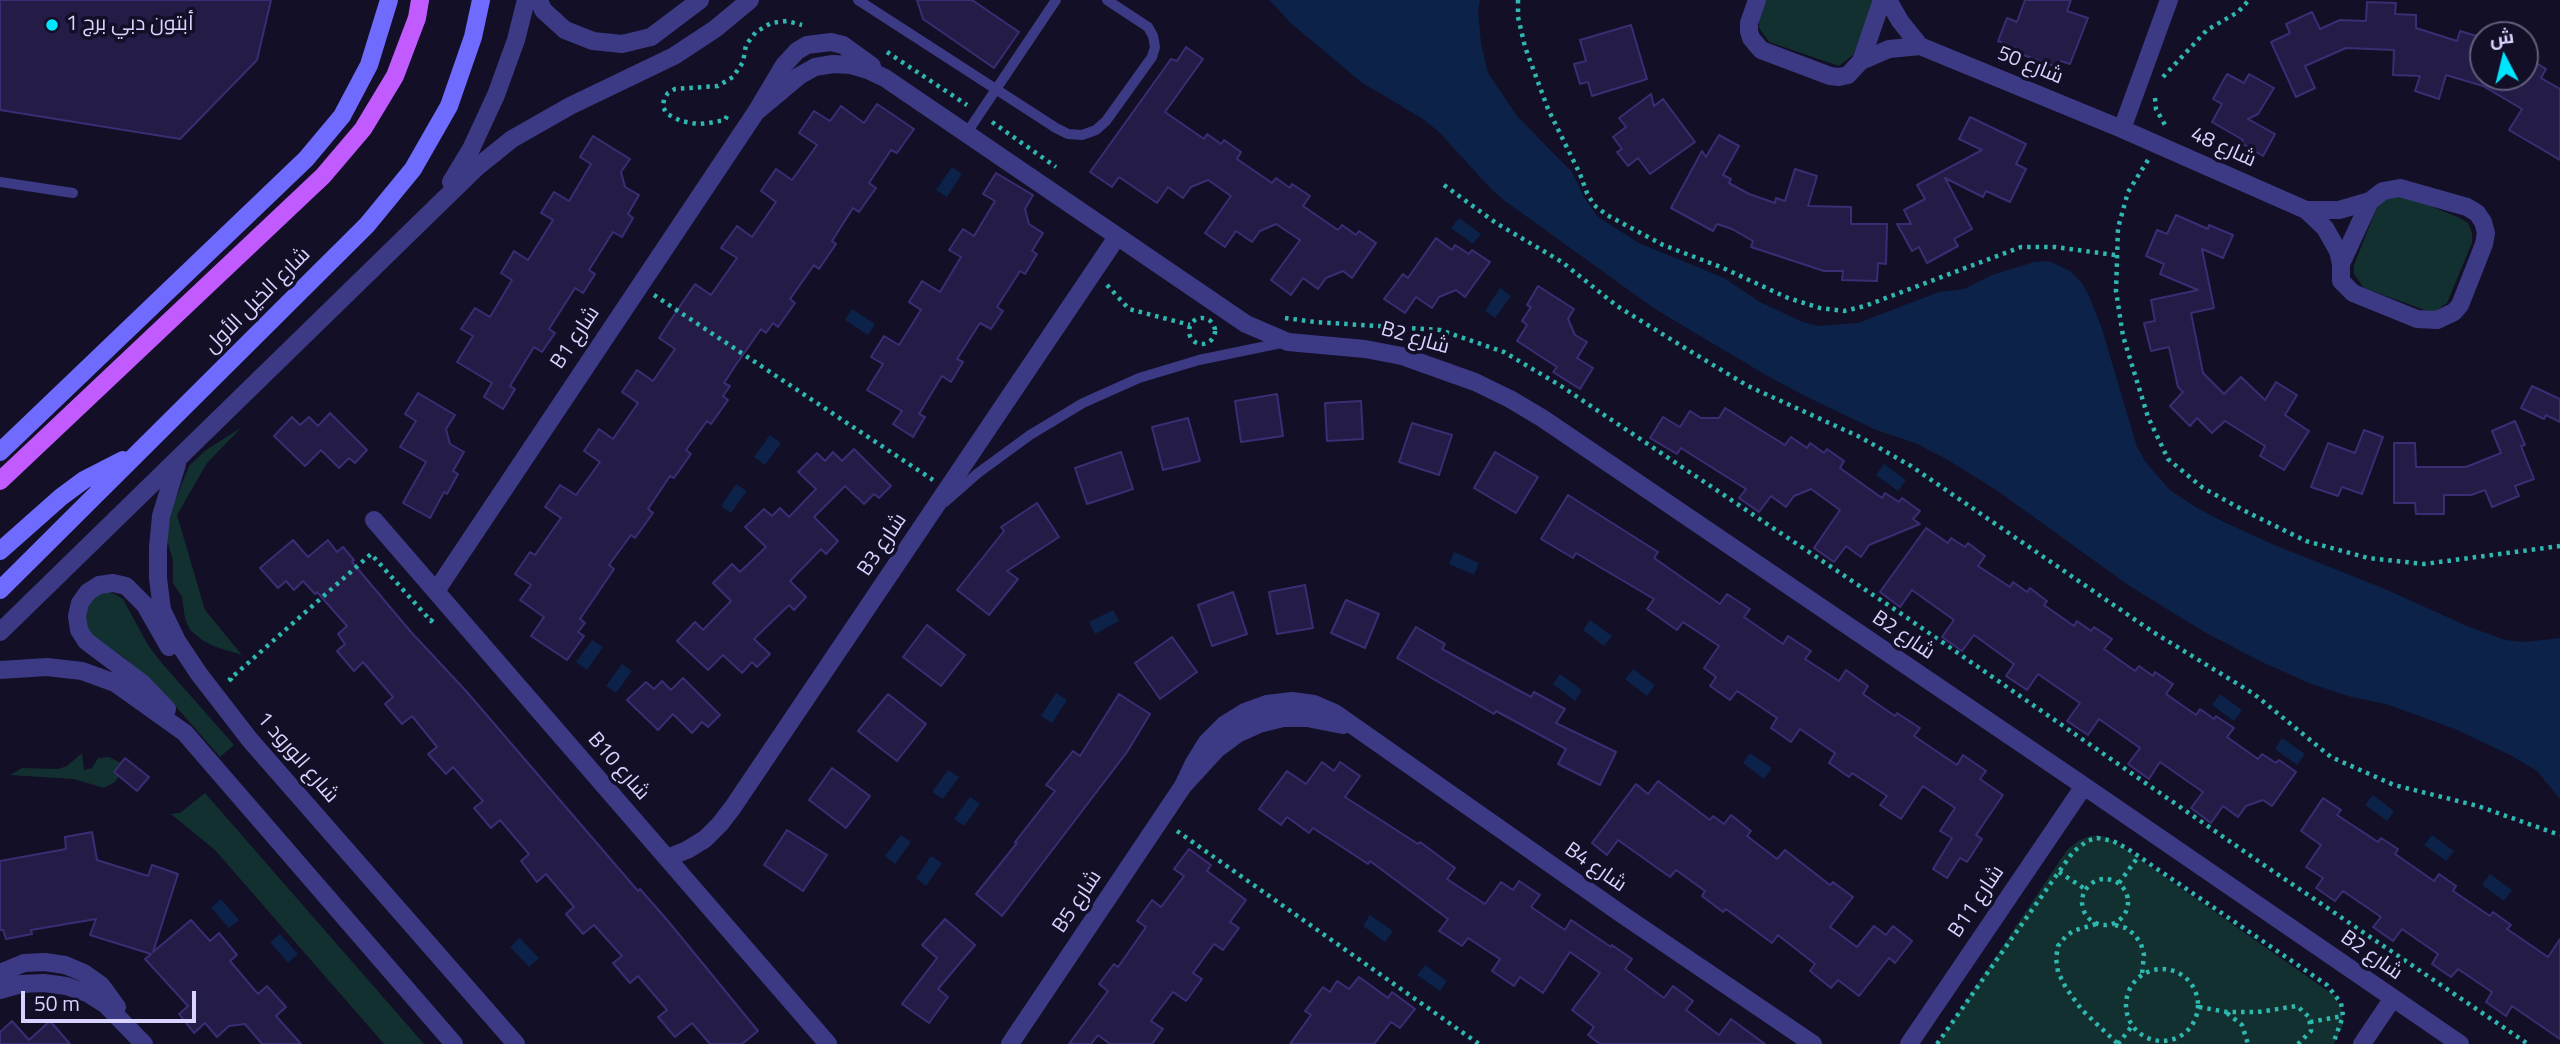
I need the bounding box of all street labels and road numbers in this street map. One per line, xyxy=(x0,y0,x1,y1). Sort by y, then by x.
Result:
street label: شارع 50 xyxy=(1993,41,2067,91)
street label: شارع 48 xyxy=(2186,122,2260,174)
street label: شارع الخيل الأول xyxy=(200,243,316,359)
street label: B1 شارع xyxy=(546,302,606,374)
street label: B2 شارع xyxy=(1378,317,1452,361)
street label: B3 شارع xyxy=(853,509,913,581)
street label: B2 شارع xyxy=(1867,606,1939,666)
street label: شارع الورود 1 xyxy=(251,707,343,809)
street label: B10 شارع xyxy=(582,728,654,806)
street label: B4 شارع xyxy=(1559,838,1631,898)
street label: B11 شارع xyxy=(1944,861,2010,943)
street label: B5 شارع xyxy=(1048,866,1108,938)
street label: B2 شارع xyxy=(2335,926,2407,986)

